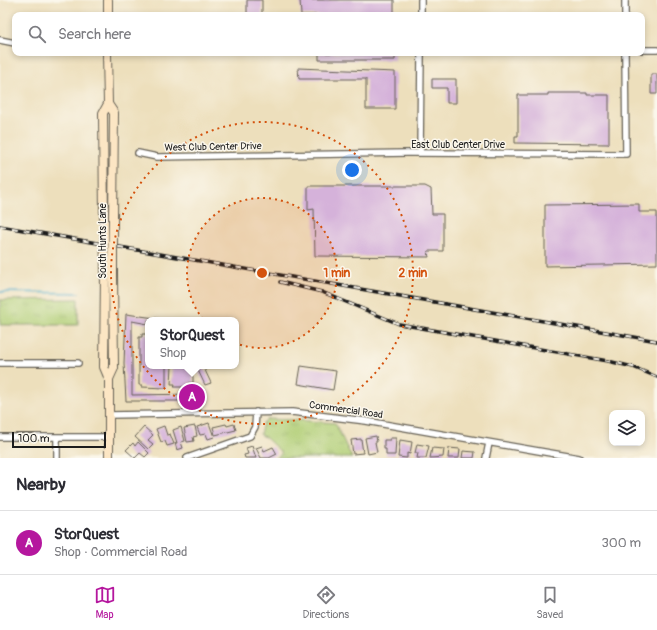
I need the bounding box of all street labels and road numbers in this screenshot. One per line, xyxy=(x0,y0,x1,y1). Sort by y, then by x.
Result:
street label: East Club Center Drive xyxy=(411,139,505,151)
street label: West Club Center Drive xyxy=(164,140,262,154)
street label: South Hunts Lane xyxy=(97,203,109,279)
street label: Commercial Road xyxy=(308,399,384,421)

